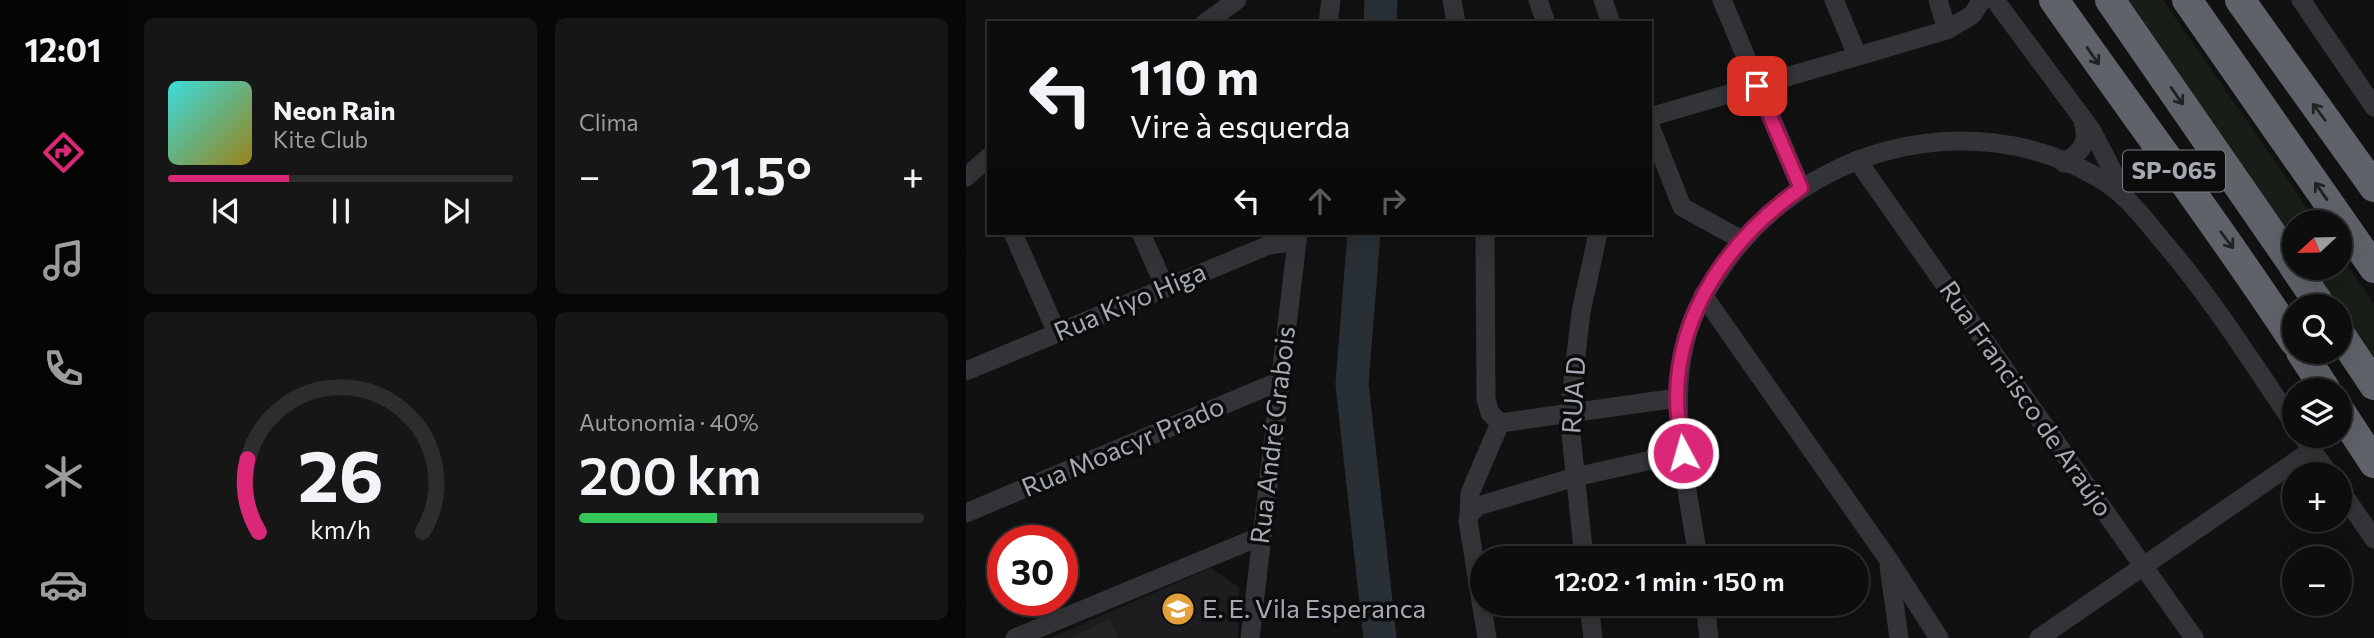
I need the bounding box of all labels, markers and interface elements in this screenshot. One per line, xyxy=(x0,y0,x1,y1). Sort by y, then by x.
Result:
text: 12:01 xyxy=(25,29,101,69)
text: 110 m xyxy=(1130,45,1259,105)
one-way arrow xyxy=(2086,46,2100,65)
icon: left xyxy=(1015,49,1106,140)
pin xyxy=(1727,56,1787,116)
icon: arrive xyxy=(1738,67,1776,105)
one-way arrow xyxy=(2170,86,2184,105)
text: Neon Rain xyxy=(273,94,396,125)
one-way arrow xyxy=(2312,103,2327,122)
text: Vire à esquerda xyxy=(1130,105,1351,145)
text: Clima xyxy=(579,108,639,136)
text: Kite Club xyxy=(273,125,368,153)
icon: directions xyxy=(39,128,88,177)
text: 21.5° xyxy=(690,142,812,206)
road number: SP-065 xyxy=(2123,150,2225,191)
text: − xyxy=(579,151,601,198)
text: + xyxy=(902,151,924,198)
icon: left xyxy=(1228,182,1266,220)
icon: ahead xyxy=(1301,182,1339,220)
icon: right xyxy=(1374,182,1412,220)
one-way arrow xyxy=(2314,182,2328,201)
icon: previous xyxy=(207,192,245,230)
icon: pause xyxy=(322,192,360,230)
icon: next xyxy=(437,192,475,230)
north arrow xyxy=(2282,210,2352,280)
map controls xyxy=(2282,210,2352,616)
one-way arrow xyxy=(2219,230,2234,249)
icon: music xyxy=(39,236,88,285)
street label: Rua Kiyo Higa xyxy=(1049,255,1210,346)
street label: Rua Francisco de Araújo xyxy=(1934,274,2120,522)
button: search xyxy=(2282,294,2352,364)
street label: Rua André Grabois xyxy=(1243,324,1300,545)
icon: phone xyxy=(39,344,88,393)
street label: RUA D xyxy=(1554,355,1591,434)
button: layers xyxy=(2282,378,2352,448)
street label: Rua Moacyr Prado xyxy=(1017,389,1228,502)
text: Autonomia · 40% xyxy=(579,408,759,436)
position arrow xyxy=(1646,416,1720,490)
text: 26 xyxy=(298,428,383,517)
text: 200 km xyxy=(579,442,761,506)
icon: climate xyxy=(39,452,88,501)
button: + xyxy=(2282,462,2352,532)
text: km/h xyxy=(310,514,371,544)
speed limit sign: 30 xyxy=(987,525,1078,616)
button: − xyxy=(2282,546,2352,616)
icon: car xyxy=(39,560,88,609)
text: 12:02 · 1 min · 150 m xyxy=(1554,565,1785,596)
school or university icon: E. E. Vila Esperanca xyxy=(1159,590,1197,628)
place label: E. E. Vila Esperanca xyxy=(1202,592,1426,623)

